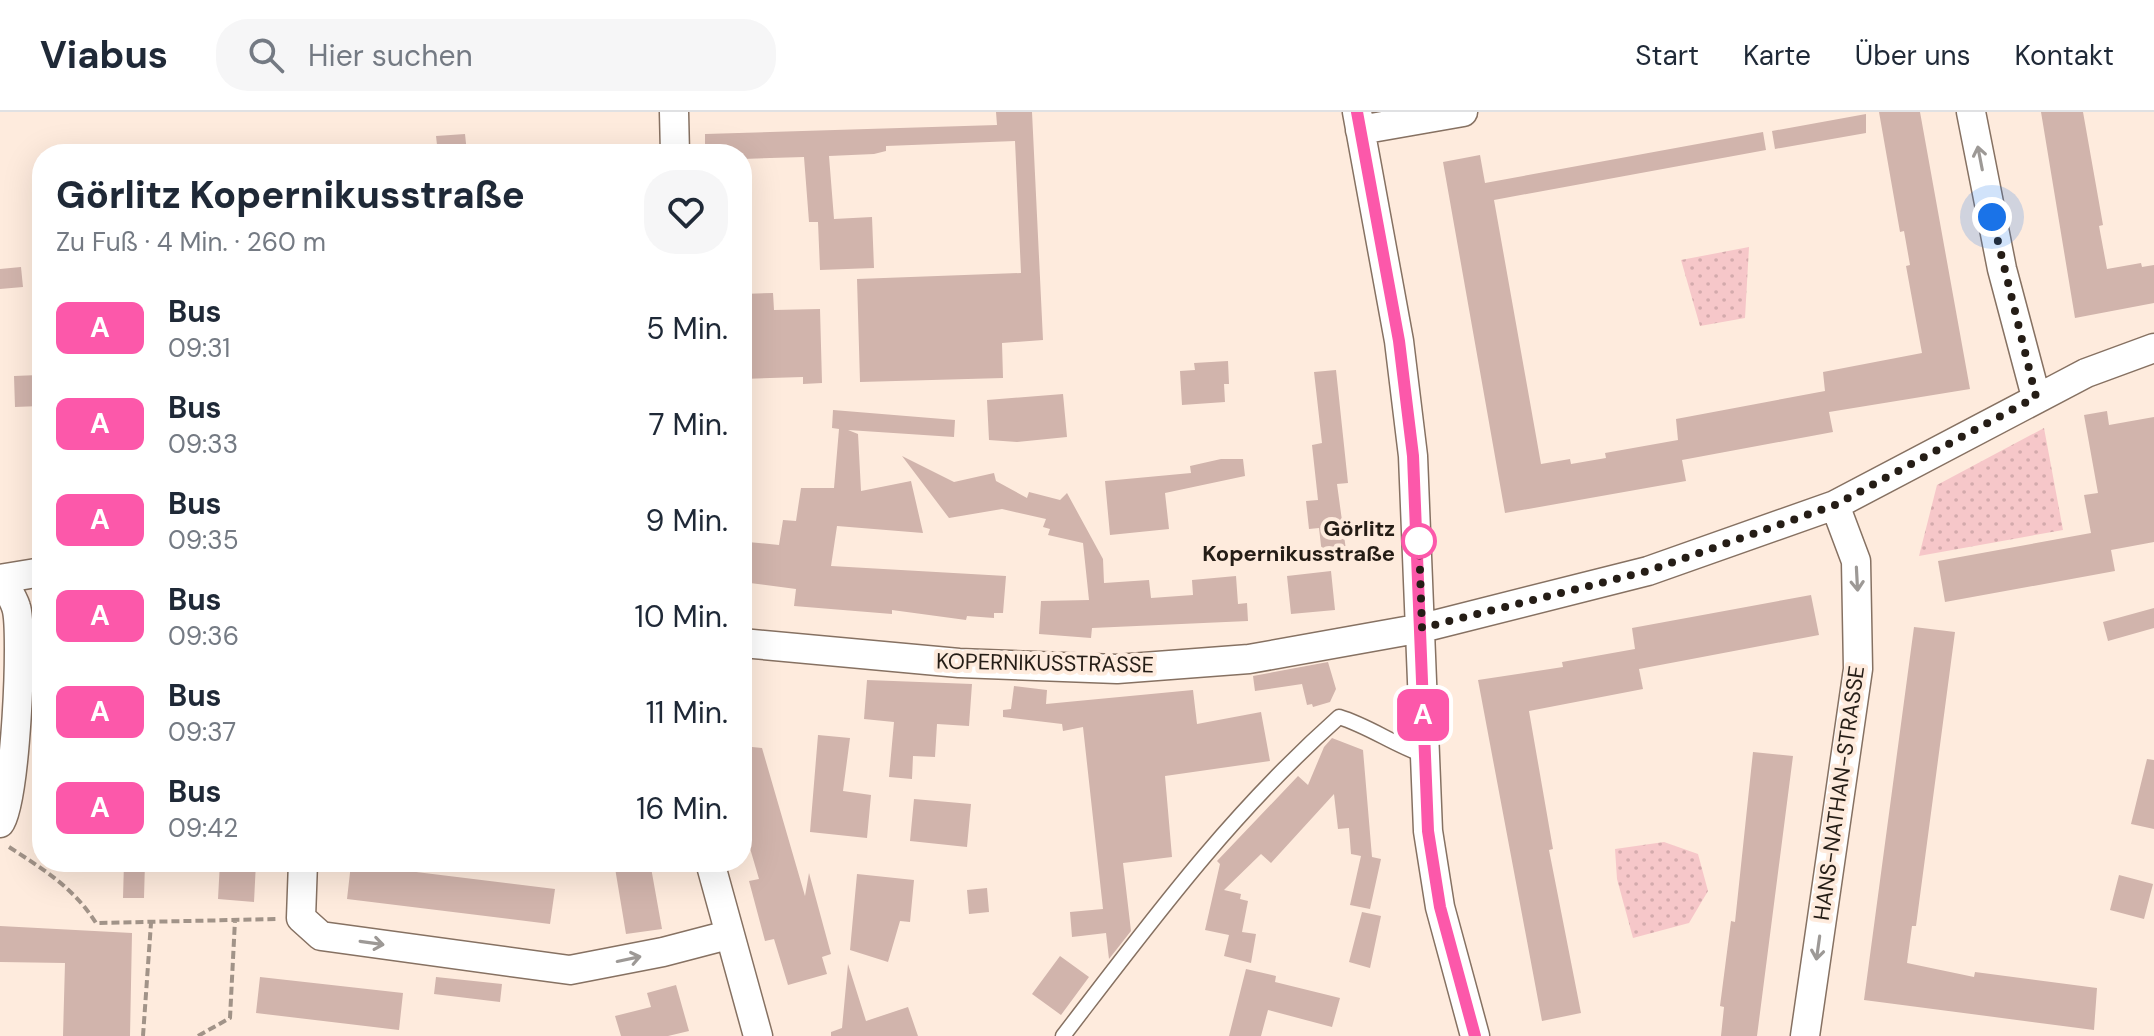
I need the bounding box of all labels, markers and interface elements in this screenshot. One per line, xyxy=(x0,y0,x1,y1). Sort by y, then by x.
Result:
search box xyxy=(216,19,776,91)
text: Viabus xyxy=(40,30,168,80)
icon: search xyxy=(244,33,288,77)
text: Hier suchen xyxy=(308,36,473,75)
text: Start xyxy=(1635,37,1699,74)
text: Karte xyxy=(1743,37,1811,74)
text: Über uns xyxy=(1855,37,1971,74)
text: Kontakt xyxy=(2015,37,2114,74)
one-way arrow xyxy=(1972,145,1987,171)
text: Görlitz Kopernikusstraße xyxy=(56,170,525,220)
button: heart xyxy=(644,170,728,254)
your location xyxy=(1972,197,2012,237)
text: Zu Fuß · 4 Min. · 260 m xyxy=(56,225,326,259)
text: Bus xyxy=(168,292,222,331)
text: A xyxy=(90,309,110,346)
text: 5 Min. xyxy=(646,309,728,348)
text: 09:31 xyxy=(168,331,230,365)
text: Bus xyxy=(168,388,222,427)
text: A xyxy=(90,405,110,442)
text: 7 Min. xyxy=(648,405,728,444)
text: 09:33 xyxy=(168,427,238,461)
text: Bus xyxy=(168,484,222,523)
text: A xyxy=(90,501,110,538)
text: 9 Min. xyxy=(646,501,728,540)
place label: Görlitz Kopernikusstraße xyxy=(1202,514,1395,568)
text: 09:35 xyxy=(168,523,239,557)
marker: Görlitz Kopernikusstraße xyxy=(1402,524,1436,558)
one-way arrow xyxy=(1849,565,1864,592)
text: Bus xyxy=(168,580,222,619)
text: A xyxy=(90,597,110,634)
text: 10 Min. xyxy=(635,597,728,636)
text: 09:36 xyxy=(168,619,239,653)
street label: KOPERNIKUSSTRASSE xyxy=(936,647,1154,679)
street label: HANS-NATHAN-STRASSE xyxy=(1807,664,1871,922)
text: Bus xyxy=(168,676,222,715)
line badge: A xyxy=(1397,689,1449,741)
text: A xyxy=(90,693,110,730)
text: 11 Min. xyxy=(646,693,728,732)
text: A xyxy=(1413,696,1433,733)
text: 09:37 xyxy=(168,715,236,749)
text: Bus xyxy=(168,772,222,811)
text: A xyxy=(90,789,110,826)
text: 16 Min. xyxy=(636,789,728,828)
text: 09:42 xyxy=(168,811,238,845)
one-way arrow xyxy=(1810,935,1825,960)
one-way arrow xyxy=(359,936,384,951)
one-way arrow xyxy=(616,951,641,966)

